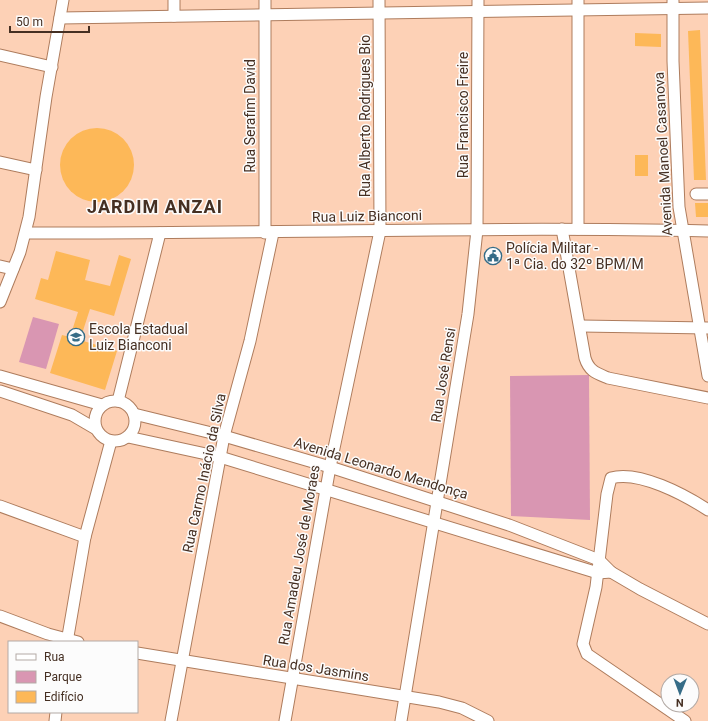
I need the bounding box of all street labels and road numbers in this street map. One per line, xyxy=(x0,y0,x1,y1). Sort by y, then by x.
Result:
street label: Rua Alberto Rodrigues Bio xyxy=(357,35,373,197)
street label: Rua Francisco Freire xyxy=(455,52,471,178)
street label: Rua Serafim David xyxy=(242,59,258,173)
street label: Avenida Manoel Casanova xyxy=(651,72,675,236)
street label: Rua Luiz Bianconi xyxy=(312,207,422,225)
street label: Rua José Rensi xyxy=(428,326,458,424)
street label: Rua Carmo Inácio da Silva xyxy=(179,392,229,554)
street label: Avenida Leonardo Mendonça xyxy=(292,434,470,502)
street label: Rua Amadeu José de Moraes xyxy=(275,464,323,646)
street label: Rua dos Jasmins xyxy=(262,652,370,684)

